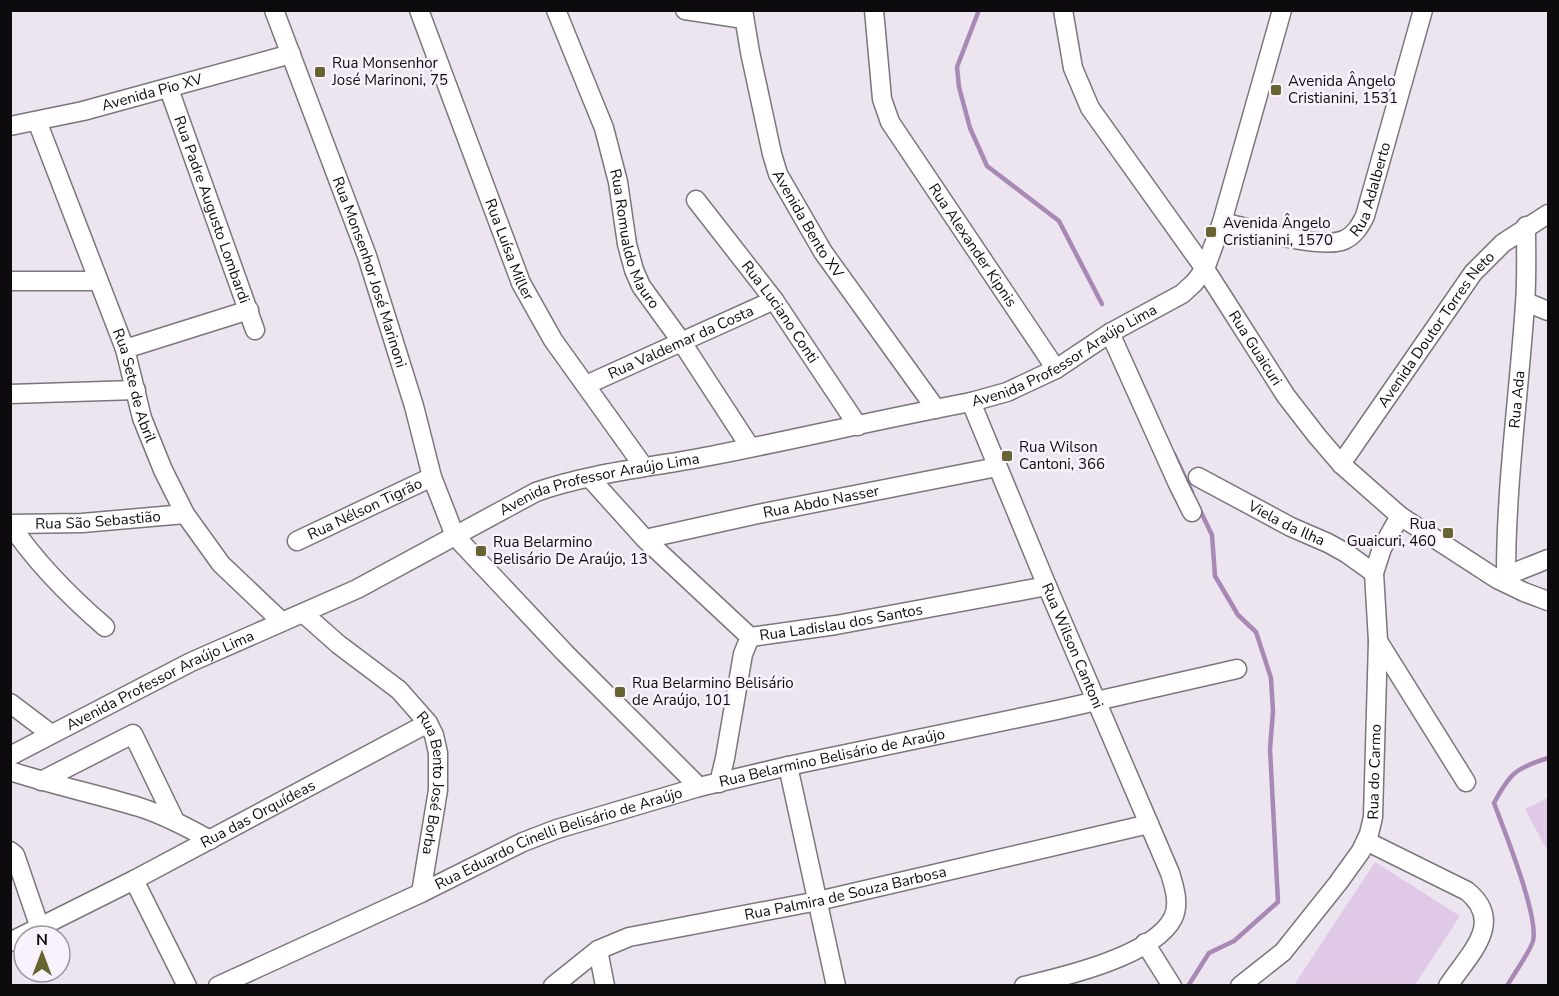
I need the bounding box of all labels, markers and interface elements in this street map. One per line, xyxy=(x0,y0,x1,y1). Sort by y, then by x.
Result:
place label: Rua Monsenhor José Marinoni, 75 xyxy=(331,53,448,90)
marker: Rua Monsenhor José Marinoni, 75 xyxy=(313,65,327,79)
street label: Avenida Pio XV xyxy=(99,69,205,115)
place label: Avenida Ângelo Cristianini, 1531 xyxy=(1288,71,1398,108)
marker: Avenida Ângelo Cristianini, 1531 xyxy=(1269,83,1283,97)
street label: Rua Padre Augusto Lombardi xyxy=(169,113,255,306)
street label: Rua Adalberto xyxy=(1345,140,1395,241)
street label: Avenida Bento XV xyxy=(768,166,849,282)
street label: Rua Romualdo Mauro xyxy=(605,167,664,313)
street label: Rua Monsenhor José Marinoni xyxy=(328,174,411,370)
street label: Rua Alexander Kipnis xyxy=(924,179,1021,311)
street label: Rua Luísa Miller xyxy=(480,196,539,305)
place label: Avenida Ângelo Cristianini, 1570 xyxy=(1223,213,1333,250)
marker: Avenida Ângelo Cristianini, 1570 xyxy=(1204,225,1218,239)
street label: Avenida Doutor Torres Neto xyxy=(1373,247,1499,411)
street label: Rua Luciano Conti xyxy=(737,257,823,367)
street label: Avenida Professor Araújo Lima xyxy=(969,299,1160,411)
street label: Rua Valdemar da Costa xyxy=(605,301,757,384)
street label: Rua Guaicuri xyxy=(1224,307,1287,389)
street label: Rua Sete de Abril xyxy=(108,325,161,446)
street label: Rua Ada xyxy=(1504,370,1530,429)
place label: Rua Wilson Cantoni, 366 xyxy=(1019,437,1105,474)
street label: Avenida Professor Araújo Lima xyxy=(496,448,701,520)
marker: Rua Wilson Cantoni, 366 xyxy=(1000,449,1014,463)
street label: Rua Nélson Tigrão xyxy=(304,473,425,545)
street label: Rua Abdo Nasser xyxy=(761,480,881,523)
street label: Viela da Ilha xyxy=(1244,495,1328,551)
street label: Rua São Sebastião xyxy=(35,506,161,534)
place label: Rua Guaicuri, 460 xyxy=(1347,514,1436,551)
marker: Rua Guaicuri, 460 xyxy=(1441,526,1455,540)
place label: Rua Belarmino Belisário De Araújo, 13 xyxy=(493,532,648,569)
marker: Rua Belarmino Belisário De Araújo, 13 xyxy=(474,544,488,558)
street label: Rua Wilson Cantoni xyxy=(1037,580,1108,711)
street label: Rua Ladislau dos Santos xyxy=(758,599,924,646)
street label: Avenida Professor Araújo Lima xyxy=(63,626,257,735)
place label: Rua Belarmino Belisário de Araújo, 101 xyxy=(632,673,794,710)
marker: Rua Belarmino Belisário de Araújo, 101 xyxy=(613,685,627,699)
street label: Rua Bento José Borba xyxy=(412,707,449,856)
street label: Rua Belarmino Belisário de Araújo xyxy=(717,724,947,792)
street label: Rua do Carmo xyxy=(1363,724,1386,820)
street label: Rua das Orquídeas xyxy=(197,775,319,853)
street label: Rua Eduardo Cinelli Belisário de Araújo xyxy=(431,782,685,894)
street label: Rua Palmira de Souza Barbosa xyxy=(743,861,948,925)
north arrow xyxy=(12,924,72,984)
text: N xyxy=(36,929,48,951)

